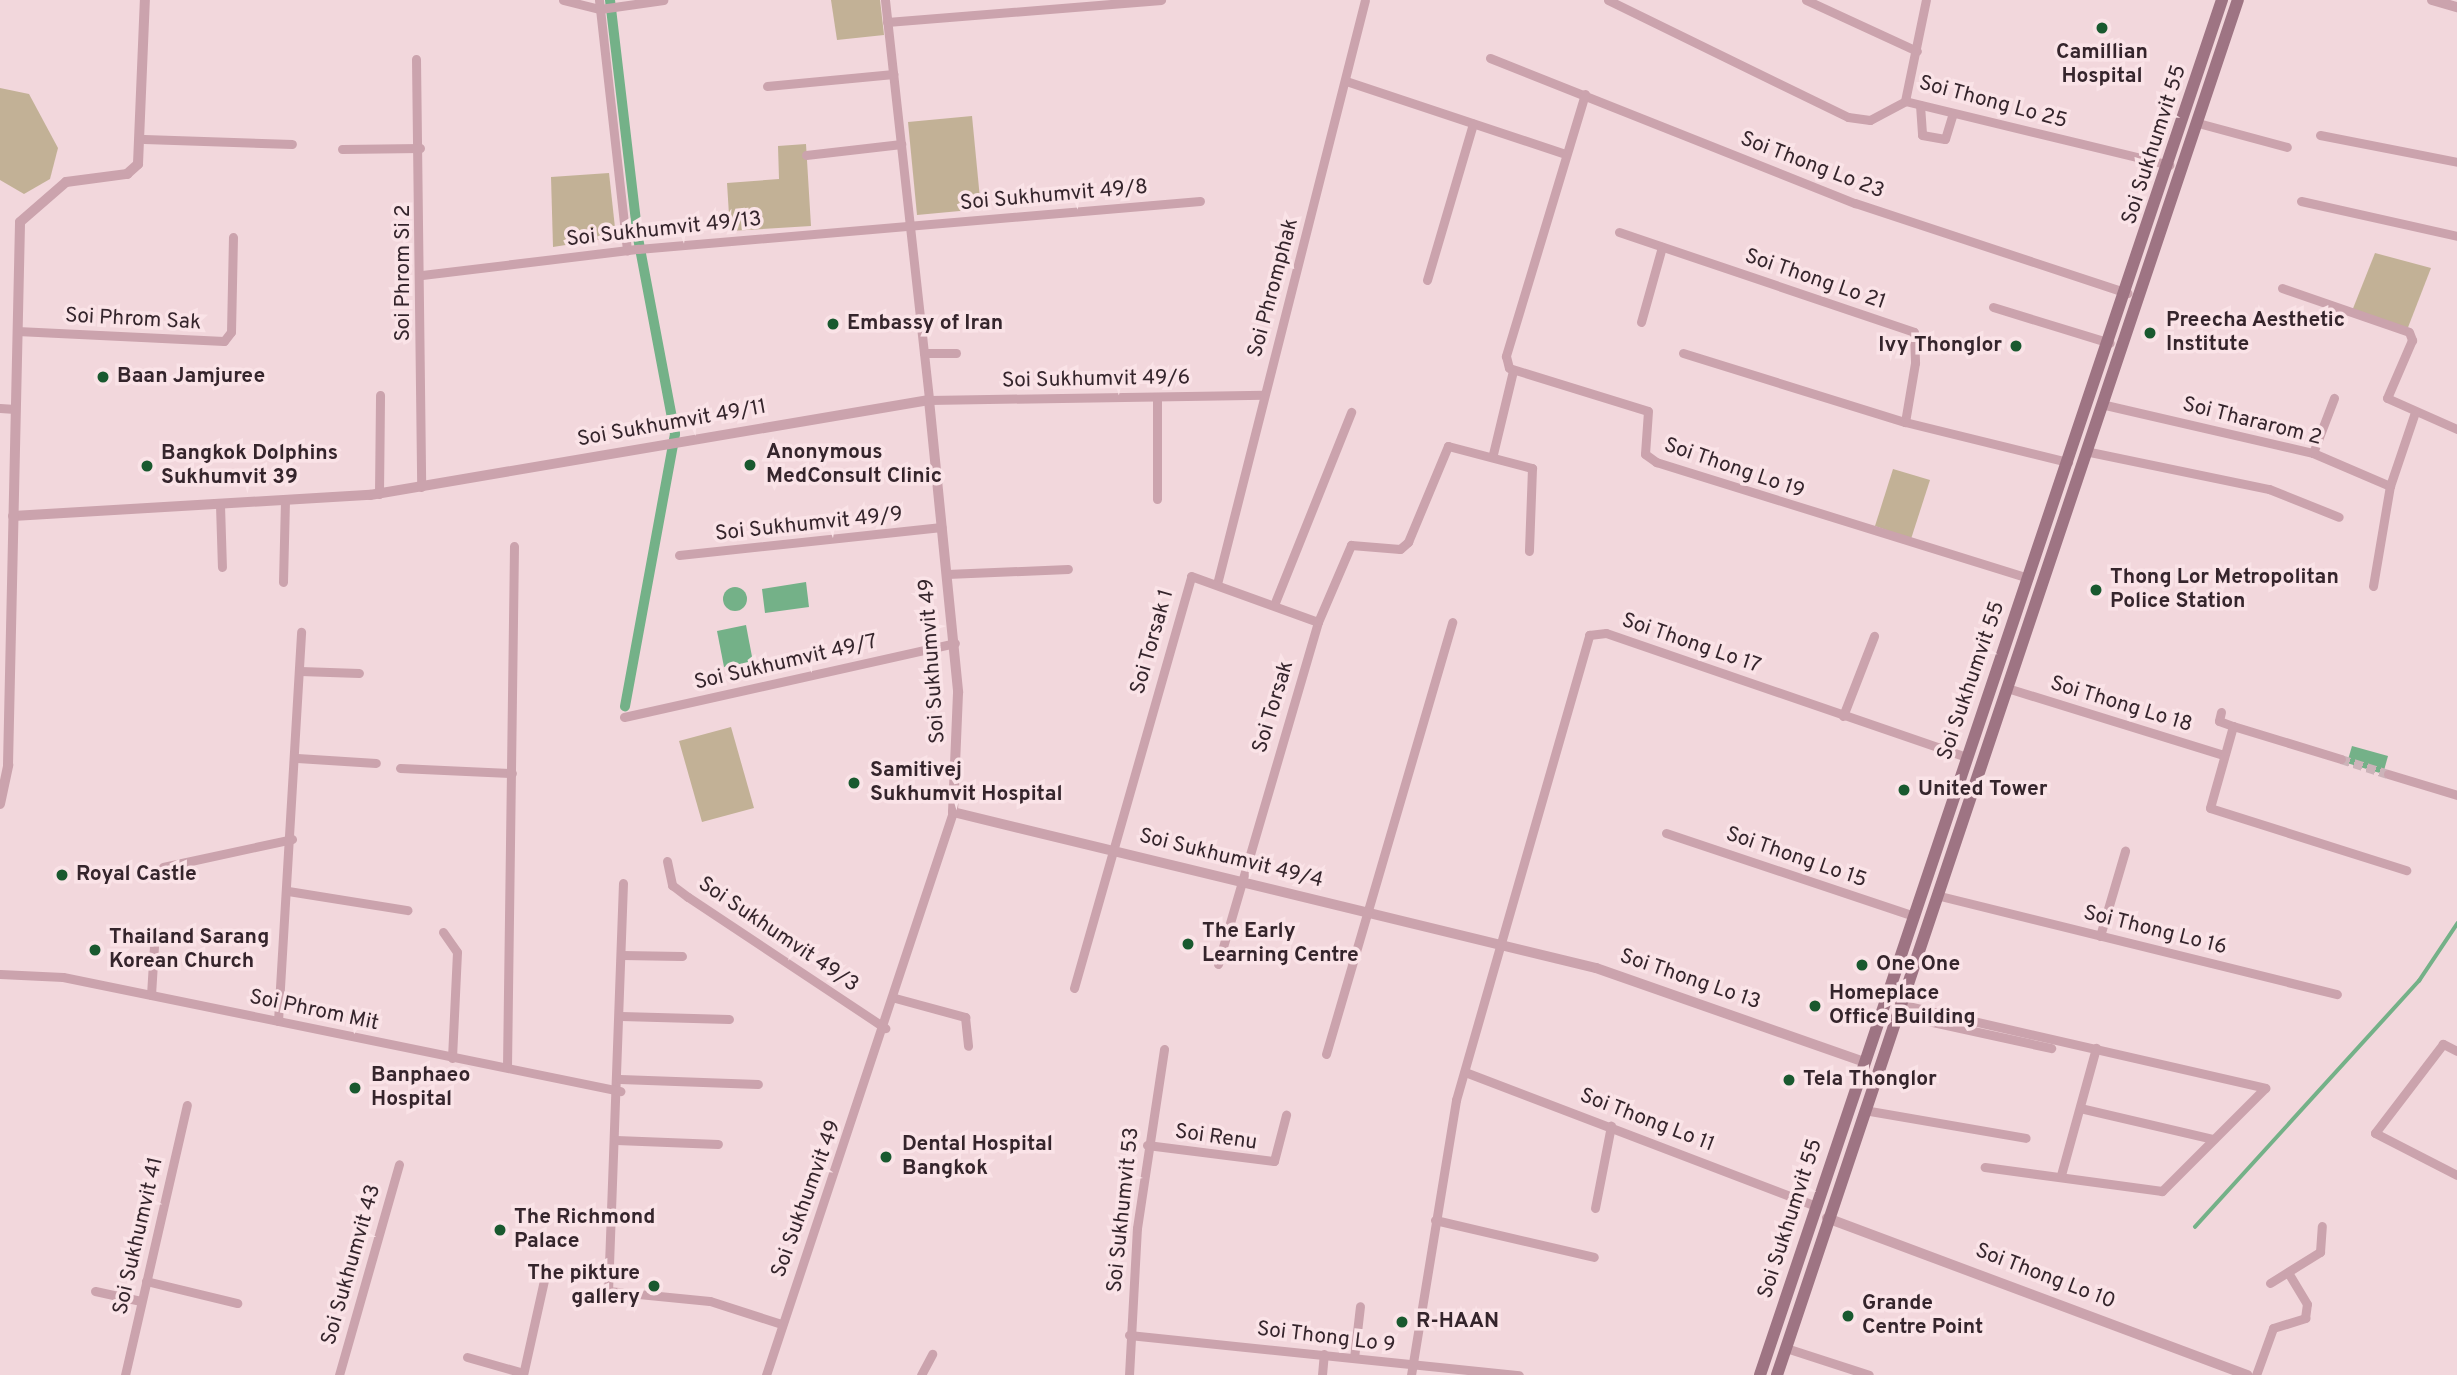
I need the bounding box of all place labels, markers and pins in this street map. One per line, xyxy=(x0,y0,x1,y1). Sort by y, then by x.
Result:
marker: Camillian Hospital xyxy=(2092,18,2112,38)
place label: Camillian Hospital xyxy=(2056,40,2148,90)
place label: Preecha Aesthetic Institute xyxy=(2166,308,2346,358)
place label: Embassy of Iran xyxy=(847,311,1003,337)
marker: Embassy of Iran xyxy=(825,316,841,332)
marker: Preecha Aesthetic Institute xyxy=(2140,323,2160,343)
place label: Ivy Thonglor xyxy=(1878,333,2002,359)
marker: Ivy Thonglor xyxy=(2008,338,2024,354)
place label: Baan Jamjuree xyxy=(117,364,265,390)
marker: Baan Jamjuree xyxy=(95,369,111,385)
place label: Anonymous MedConsult Clinic xyxy=(766,440,942,490)
place label: Bangkok Dolphins Sukhumvit 39 xyxy=(161,441,338,491)
marker: Anonymous MedConsult Clinic xyxy=(740,455,760,475)
marker: Bangkok Dolphins Sukhumvit 39 xyxy=(139,458,155,474)
place label: Thong Lor Metropolitan Police Station xyxy=(2110,565,2339,615)
marker: Thong Lor Metropolitan Police Station xyxy=(2088,582,2104,598)
place label: Samitivej Sukhumvit Hospital xyxy=(870,758,1063,808)
marker: Samitivej Sukhumvit Hospital xyxy=(844,773,864,793)
place label: United Tower xyxy=(1918,777,2048,803)
marker: United Tower xyxy=(1896,782,1912,798)
place label: Royal Castle xyxy=(76,862,197,888)
marker: Royal Castle xyxy=(54,867,70,883)
place label: The Early Learning Centre xyxy=(1202,919,1359,969)
place label: Thailand Sarang Korean Church xyxy=(109,925,269,975)
marker: The Early Learning Centre xyxy=(1180,936,1196,952)
marker: Thailand Sarang Korean Church xyxy=(87,942,103,958)
place label: One One xyxy=(1876,952,1960,978)
marker: One One xyxy=(1854,957,1870,973)
place label: Homeplace Office Building xyxy=(1829,981,1976,1031)
marker: Homeplace Office Building xyxy=(1807,998,1823,1014)
place label: Banphaeo Hospital xyxy=(371,1063,470,1113)
place label: Tela Thonglor xyxy=(1803,1067,1937,1093)
marker: Tela Thonglor xyxy=(1781,1072,1797,1088)
marker: Banphaeo Hospital xyxy=(345,1078,365,1098)
place label: Dental Hospital Bangkok xyxy=(902,1132,1053,1182)
marker: Dental Hospital Bangkok xyxy=(876,1147,896,1167)
place label: The Richmond Palace xyxy=(514,1205,655,1255)
marker: The Richmond Palace xyxy=(492,1222,508,1238)
place label: The pikture gallery xyxy=(527,1261,640,1311)
marker: The pikture gallery xyxy=(646,1278,662,1294)
place label: Grande Centre Point xyxy=(1862,1291,1983,1341)
marker: Grande Centre Point xyxy=(1840,1308,1856,1324)
place label: R-HAAN xyxy=(1416,1309,1499,1335)
marker: R-HAAN xyxy=(1394,1314,1410,1330)

